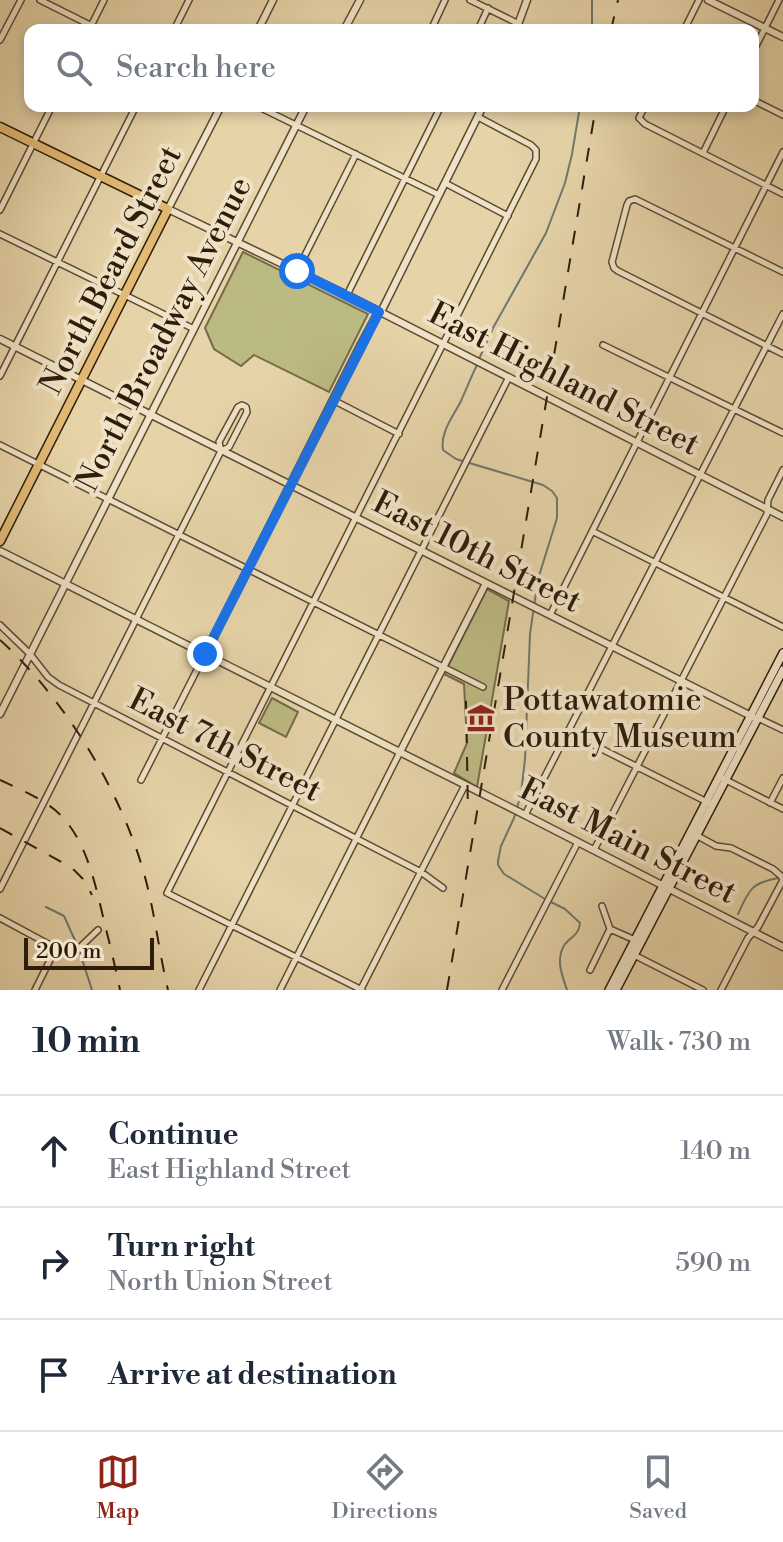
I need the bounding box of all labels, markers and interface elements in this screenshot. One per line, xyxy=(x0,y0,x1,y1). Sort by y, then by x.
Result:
search box xyxy=(24,24,759,112)
icon: search xyxy=(52,46,96,90)
text: Search here xyxy=(116,49,276,87)
street label: North Beard Street xyxy=(31,139,191,401)
street label: North Broadway Avenue xyxy=(67,170,261,498)
route start xyxy=(279,253,315,289)
street label: East Highland Street xyxy=(422,293,706,465)
street label: East 10th Street xyxy=(366,482,588,622)
route end xyxy=(187,636,223,672)
street label: East 7th Street xyxy=(122,679,328,811)
place label: Pottawatomie County Museum xyxy=(503,680,737,757)
museum icon: Pottawatomie County Museum xyxy=(466,703,496,733)
street label: East Main Street xyxy=(513,769,743,913)
scale bar xyxy=(24,934,154,970)
text: 200 m xyxy=(36,938,102,965)
text: 10 min xyxy=(32,1021,140,1063)
text: Walk · 730 m xyxy=(607,1026,751,1058)
text: Continue xyxy=(108,1116,239,1154)
icon: ahead xyxy=(32,1129,76,1173)
text: 140 m xyxy=(680,1135,751,1167)
text: East Highland Street xyxy=(108,1154,351,1186)
text: Turn right xyxy=(108,1228,255,1266)
icon: right xyxy=(32,1241,76,1285)
text: 590 m xyxy=(676,1247,751,1279)
text: North Union Street xyxy=(108,1266,333,1298)
icon: arrive xyxy=(32,1353,76,1397)
text: Arrive at destination xyxy=(108,1356,397,1394)
tab: Map xyxy=(96,1450,140,1525)
tab: Directions xyxy=(332,1450,438,1525)
tab: Saved xyxy=(629,1450,687,1525)

